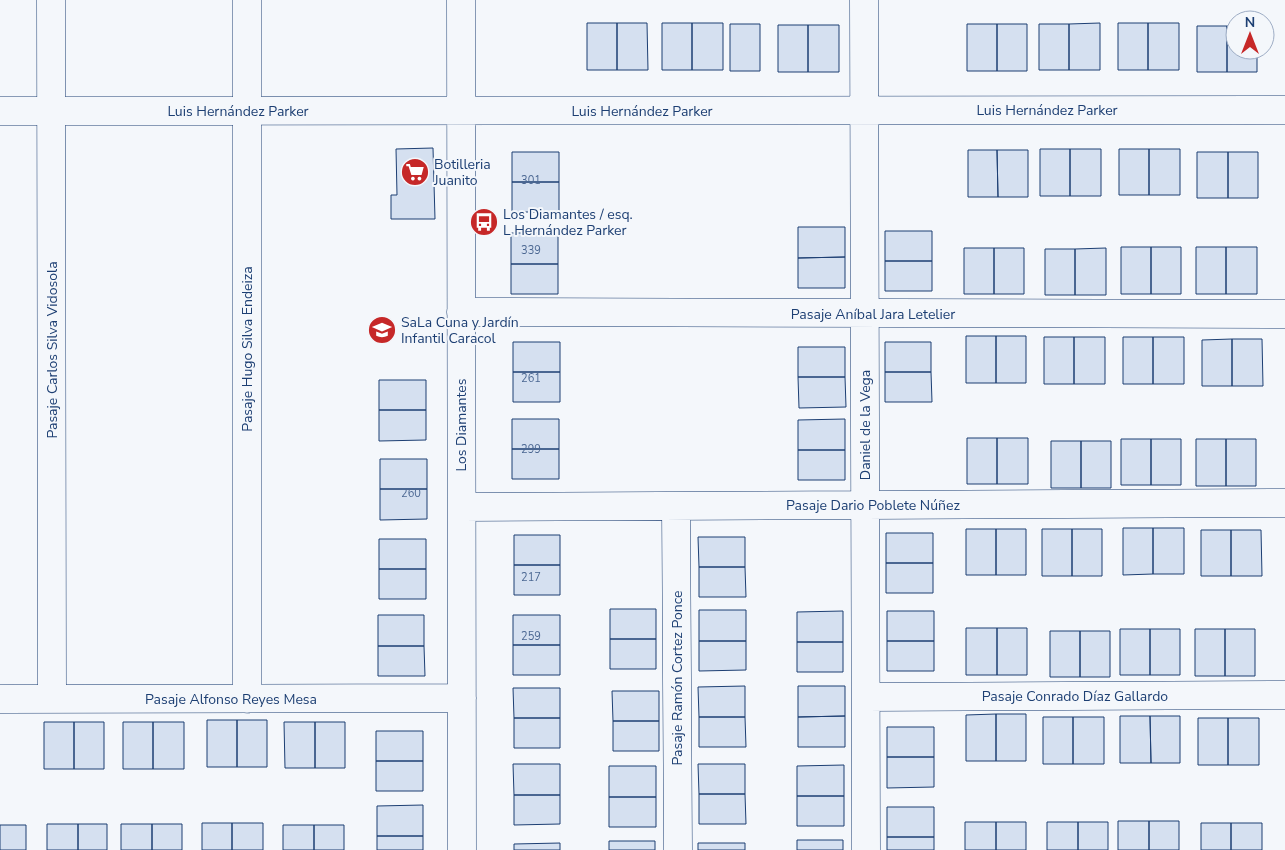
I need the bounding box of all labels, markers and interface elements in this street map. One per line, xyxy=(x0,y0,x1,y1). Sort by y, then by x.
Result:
north arrow xyxy=(1225,10,1275,60)
text: N xyxy=(1245,13,1255,32)
street label: Luis Hernández Parker xyxy=(976,101,1118,120)
street label: Luis Hernández Parker xyxy=(167,102,309,121)
street label: Luis Hernández Parker xyxy=(571,102,713,121)
place label: Botilleria Juanito xyxy=(433,155,491,190)
supermarket icon: Botilleria Juanito xyxy=(400,157,430,187)
house number: 301 xyxy=(521,173,541,188)
place label: Los Diamantes / esq. L Hernández Parker xyxy=(503,205,633,240)
bus stop icon: Los Diamantes / esq. L Hernández Parker xyxy=(469,207,499,237)
house number: 339 xyxy=(521,243,541,258)
street label: Pasaje Carlos Silva Vidosola xyxy=(43,261,62,439)
street label: Pasaje Hugo Silva Endeiza xyxy=(238,266,257,432)
street label: Pasaje Aníbal Jara Letelier xyxy=(791,305,955,324)
place label: SaLa Cuna y Jardín Infantil Caracol xyxy=(401,313,519,348)
school or university icon: SaLa Cuna y Jardín Infantil Caracol xyxy=(367,315,397,345)
street label: Daniel de la Vega xyxy=(856,370,875,480)
house number: 261 xyxy=(521,371,541,386)
street label: Los Diamantes xyxy=(452,378,471,472)
house number: 299 xyxy=(521,442,541,457)
house number: 260 xyxy=(401,486,421,501)
street label: Pasaje Dario Poblete Núñez xyxy=(786,496,960,515)
house number: 217 xyxy=(521,570,541,585)
street label: Pasaje Ramón Cortez Ponce xyxy=(668,590,687,766)
house number: 259 xyxy=(521,629,541,644)
street label: Pasaje Conrado Díaz Gallardo xyxy=(982,687,1168,706)
street label: Pasaje Alfonso Reyes Mesa xyxy=(145,690,317,709)

